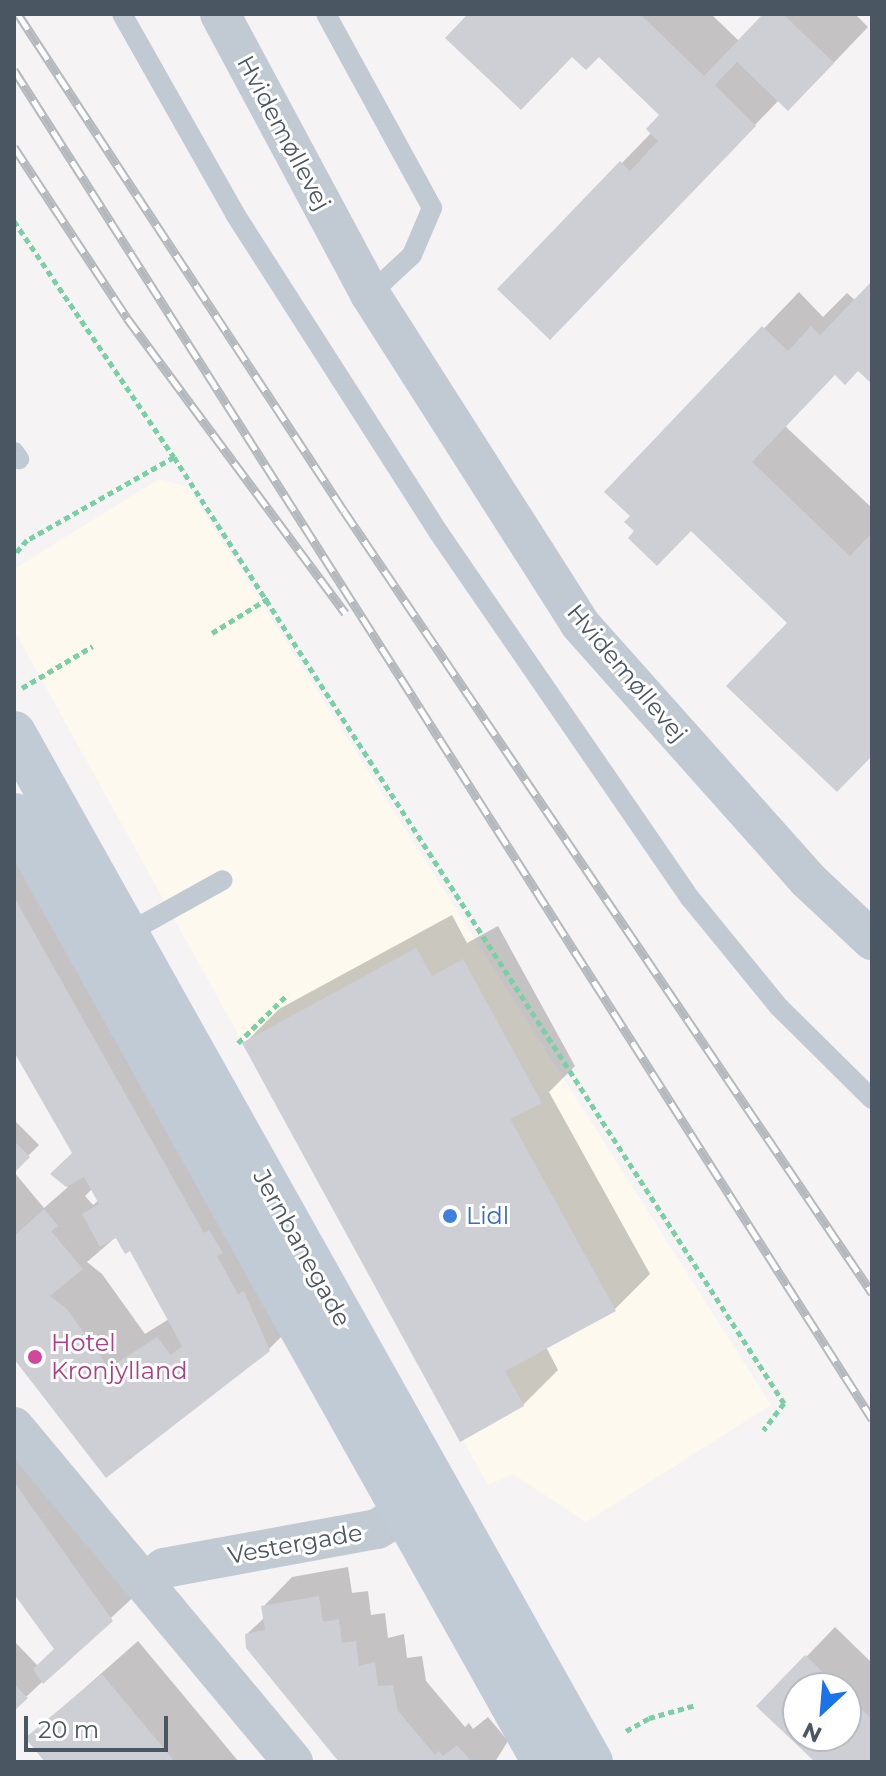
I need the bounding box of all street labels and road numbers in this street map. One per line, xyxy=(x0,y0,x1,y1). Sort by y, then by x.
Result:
street label: Hvidemøllevej xyxy=(231,51,337,215)
street label: Hvidemøllevej xyxy=(561,598,693,748)
street label: Jernbanegade xyxy=(247,1165,357,1331)
street label: Vestergade xyxy=(225,1518,365,1570)

